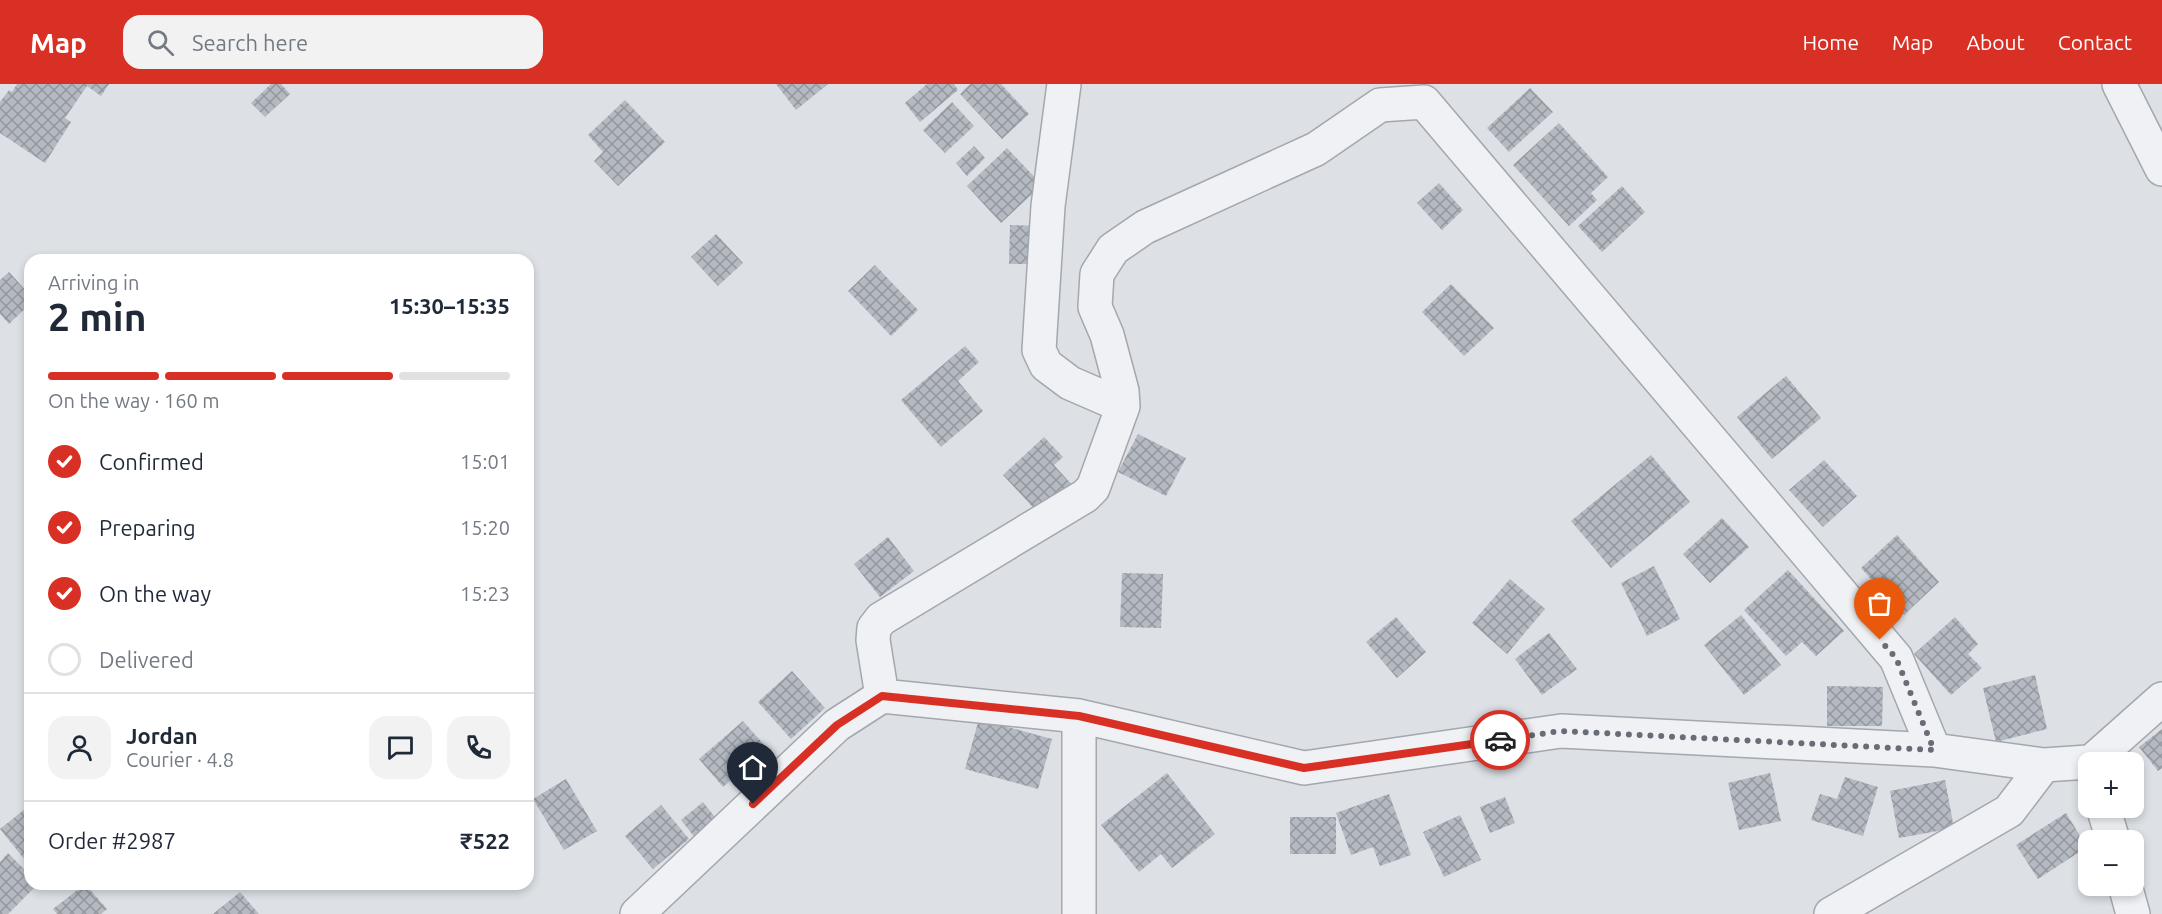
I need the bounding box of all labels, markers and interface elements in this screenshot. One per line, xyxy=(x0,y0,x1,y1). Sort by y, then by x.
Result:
search box xyxy=(123,15,543,69)
icon: search xyxy=(144,26,177,59)
text: Map xyxy=(30,27,87,58)
text: Search here xyxy=(192,30,308,55)
text: Home xyxy=(1802,30,1859,54)
text: Map xyxy=(1892,30,1933,54)
text: About xyxy=(1966,30,2025,54)
text: Contact xyxy=(2058,30,2132,54)
text: Arriving in xyxy=(48,271,139,294)
text: 15:30–15:35 xyxy=(389,293,510,318)
text: 2 min xyxy=(48,295,147,338)
text: On the way · 160 m xyxy=(48,389,220,412)
icon: check xyxy=(48,445,81,478)
text: Confirmed xyxy=(99,449,204,474)
text: 15:01 xyxy=(460,450,510,473)
icon: check xyxy=(48,511,81,544)
text: Preparing xyxy=(99,515,196,540)
text: 15:20 xyxy=(460,516,510,539)
icon: check xyxy=(48,577,81,610)
pin xyxy=(1854,578,1905,640)
text: On the way xyxy=(99,581,211,606)
text: 15:23 xyxy=(460,582,510,605)
icon: bag xyxy=(1863,587,1896,620)
text: Delivered xyxy=(99,647,194,672)
courier xyxy=(1470,710,1530,770)
button: person xyxy=(48,716,111,779)
button: chat xyxy=(369,716,432,779)
button: phone xyxy=(447,716,510,779)
text: Jordan xyxy=(126,723,198,748)
icon: car xyxy=(1484,724,1517,757)
pin xyxy=(727,742,778,804)
text: Courier · 4.8 xyxy=(126,748,234,771)
icon: home xyxy=(736,751,769,784)
map controls xyxy=(2078,752,2144,896)
button: + xyxy=(2078,752,2144,818)
text: Order #2987 xyxy=(48,828,176,853)
text: ₹522 xyxy=(460,828,510,853)
button: − xyxy=(2078,830,2144,896)

